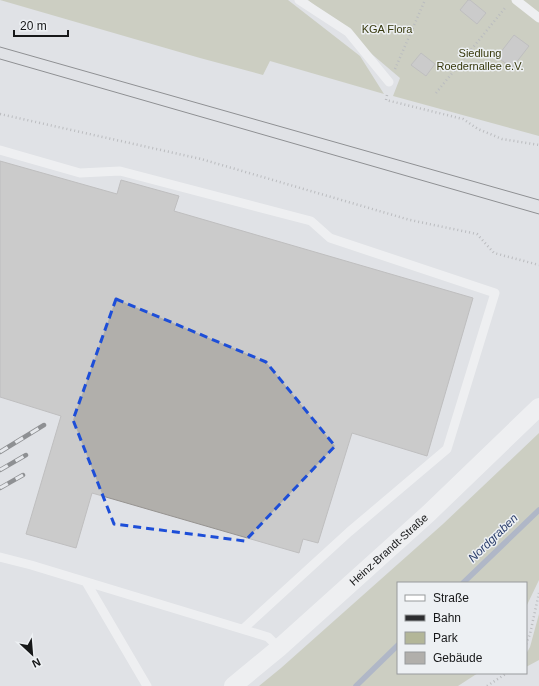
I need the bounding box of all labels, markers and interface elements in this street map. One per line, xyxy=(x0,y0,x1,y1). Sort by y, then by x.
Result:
scale bar xyxy=(14,12,68,38)
text: 20 m xyxy=(20,19,47,33)
park label: KGA Flora xyxy=(362,23,413,35)
park label: Siedlung Roedernallee e.V. xyxy=(436,47,524,72)
street label: Heinz-Brandt-Straße xyxy=(347,511,430,588)
water label: Nordgraben xyxy=(465,511,521,565)
legend xyxy=(397,582,527,674)
text: Straße xyxy=(433,591,469,605)
text: Bahn xyxy=(433,611,461,625)
text: Park xyxy=(433,631,459,645)
north arrow xyxy=(12,634,52,674)
text: Gebäude xyxy=(433,651,483,665)
text: N xyxy=(30,656,43,670)

